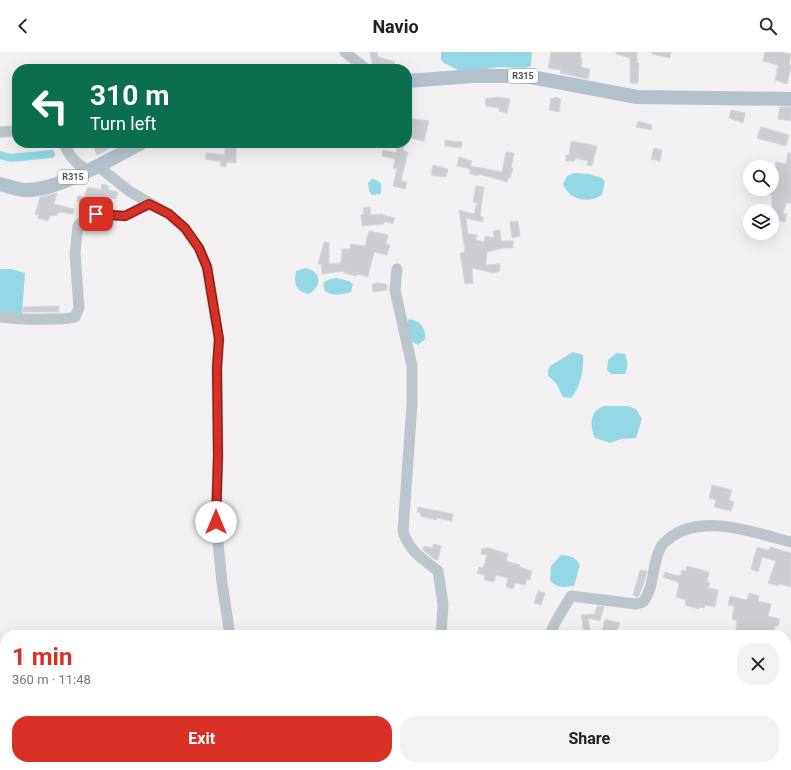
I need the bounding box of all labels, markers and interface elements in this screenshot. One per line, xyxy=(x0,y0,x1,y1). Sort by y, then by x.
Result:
icon: back xyxy=(12,15,34,37)
icon: search xyxy=(757,15,779,37)
text: Navio xyxy=(372,16,419,37)
road number: R315 xyxy=(508,69,538,83)
text: 310 m xyxy=(90,79,169,112)
icon: left xyxy=(24,80,76,132)
text: Turn left xyxy=(90,113,156,134)
map controls xyxy=(743,160,779,240)
button: search xyxy=(743,160,779,196)
road number: R315 xyxy=(58,170,88,184)
pin xyxy=(79,197,113,231)
icon: arrive xyxy=(85,203,107,225)
button: layers xyxy=(743,204,779,240)
position arrow xyxy=(195,501,237,543)
text: 1 min xyxy=(12,643,72,671)
button: close xyxy=(737,643,779,685)
text: 360 m · 11:48 xyxy=(12,672,91,687)
button: Exit xyxy=(12,716,392,762)
button: Share xyxy=(400,716,779,762)

